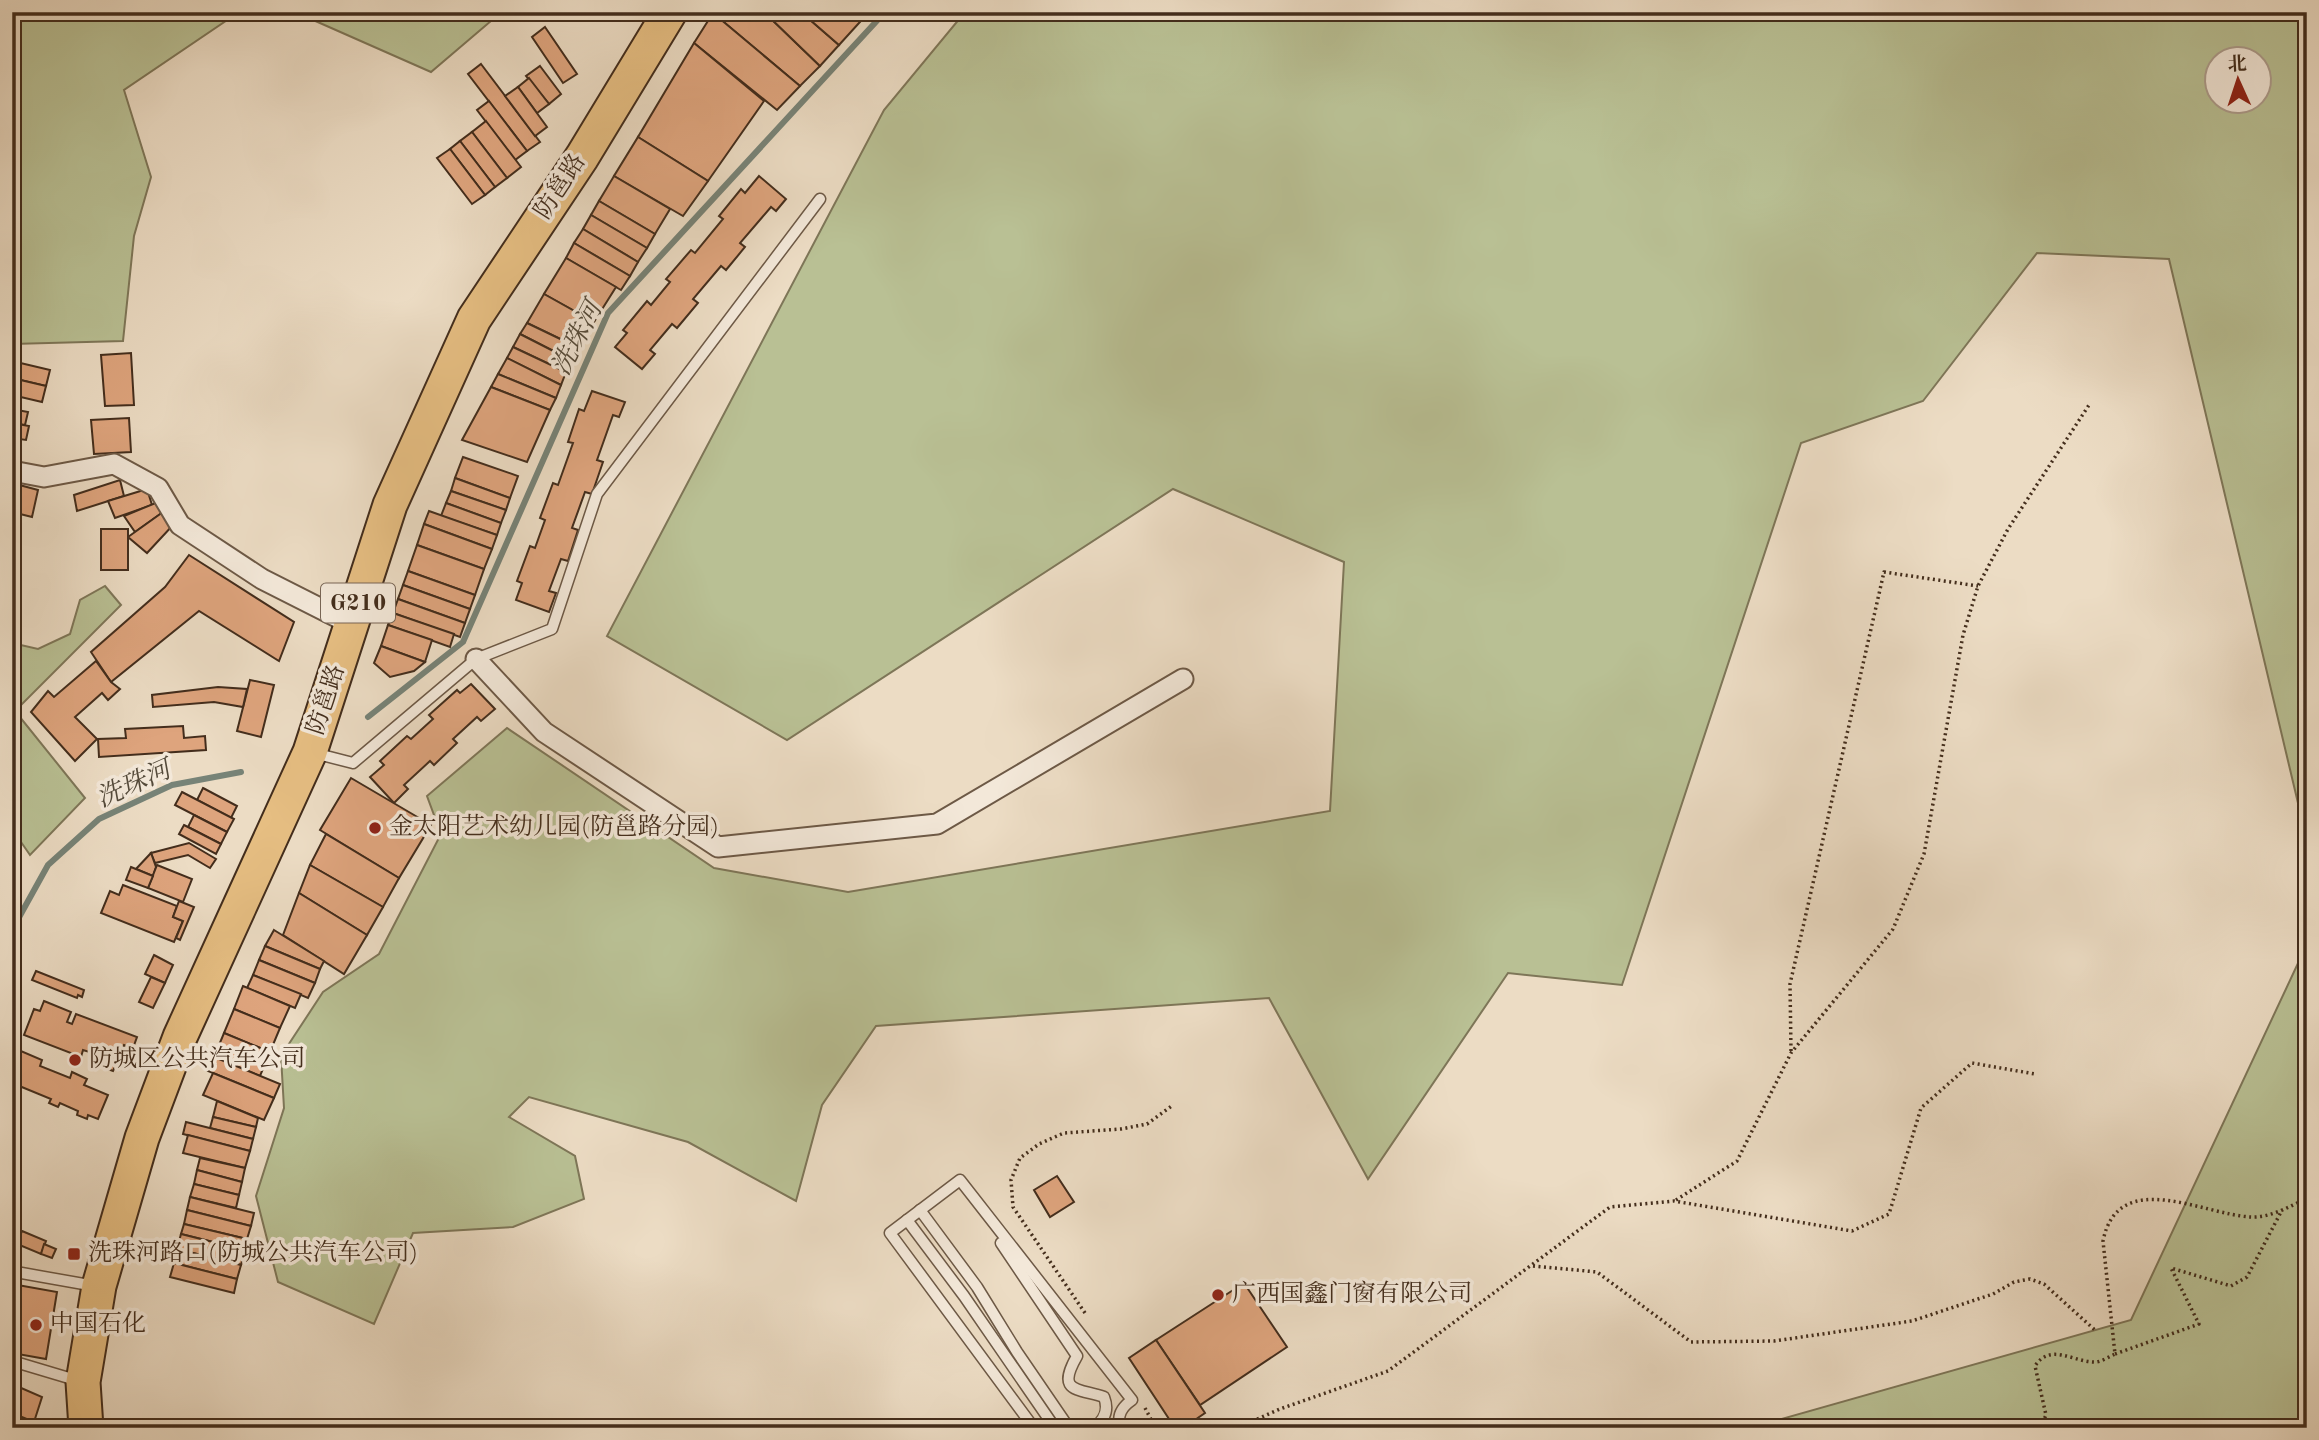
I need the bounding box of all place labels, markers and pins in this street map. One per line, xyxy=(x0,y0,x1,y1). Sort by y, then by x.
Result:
place label: 金太阳艺术幼儿园(防邕路分园) xyxy=(389,813,719,840)
marker: 金太阳艺术幼儿园(防邕路分园) xyxy=(367,820,383,836)
place label: 防城区公共汽车公司 xyxy=(89,1045,305,1072)
marker: 防城区公共汽车公司 xyxy=(67,1052,83,1068)
place label: 洗珠河路口(防城公共汽车公司) xyxy=(88,1239,418,1266)
marker: 洗珠河路口(防城公共汽车公司) xyxy=(66,1246,82,1262)
place label: 广西国鑫门窗有限公司 xyxy=(1232,1280,1472,1307)
marker: 广西国鑫门窗有限公司 xyxy=(1210,1287,1226,1303)
place label: 中国石化 xyxy=(50,1310,146,1337)
marker: 中国石化 xyxy=(28,1317,44,1333)

